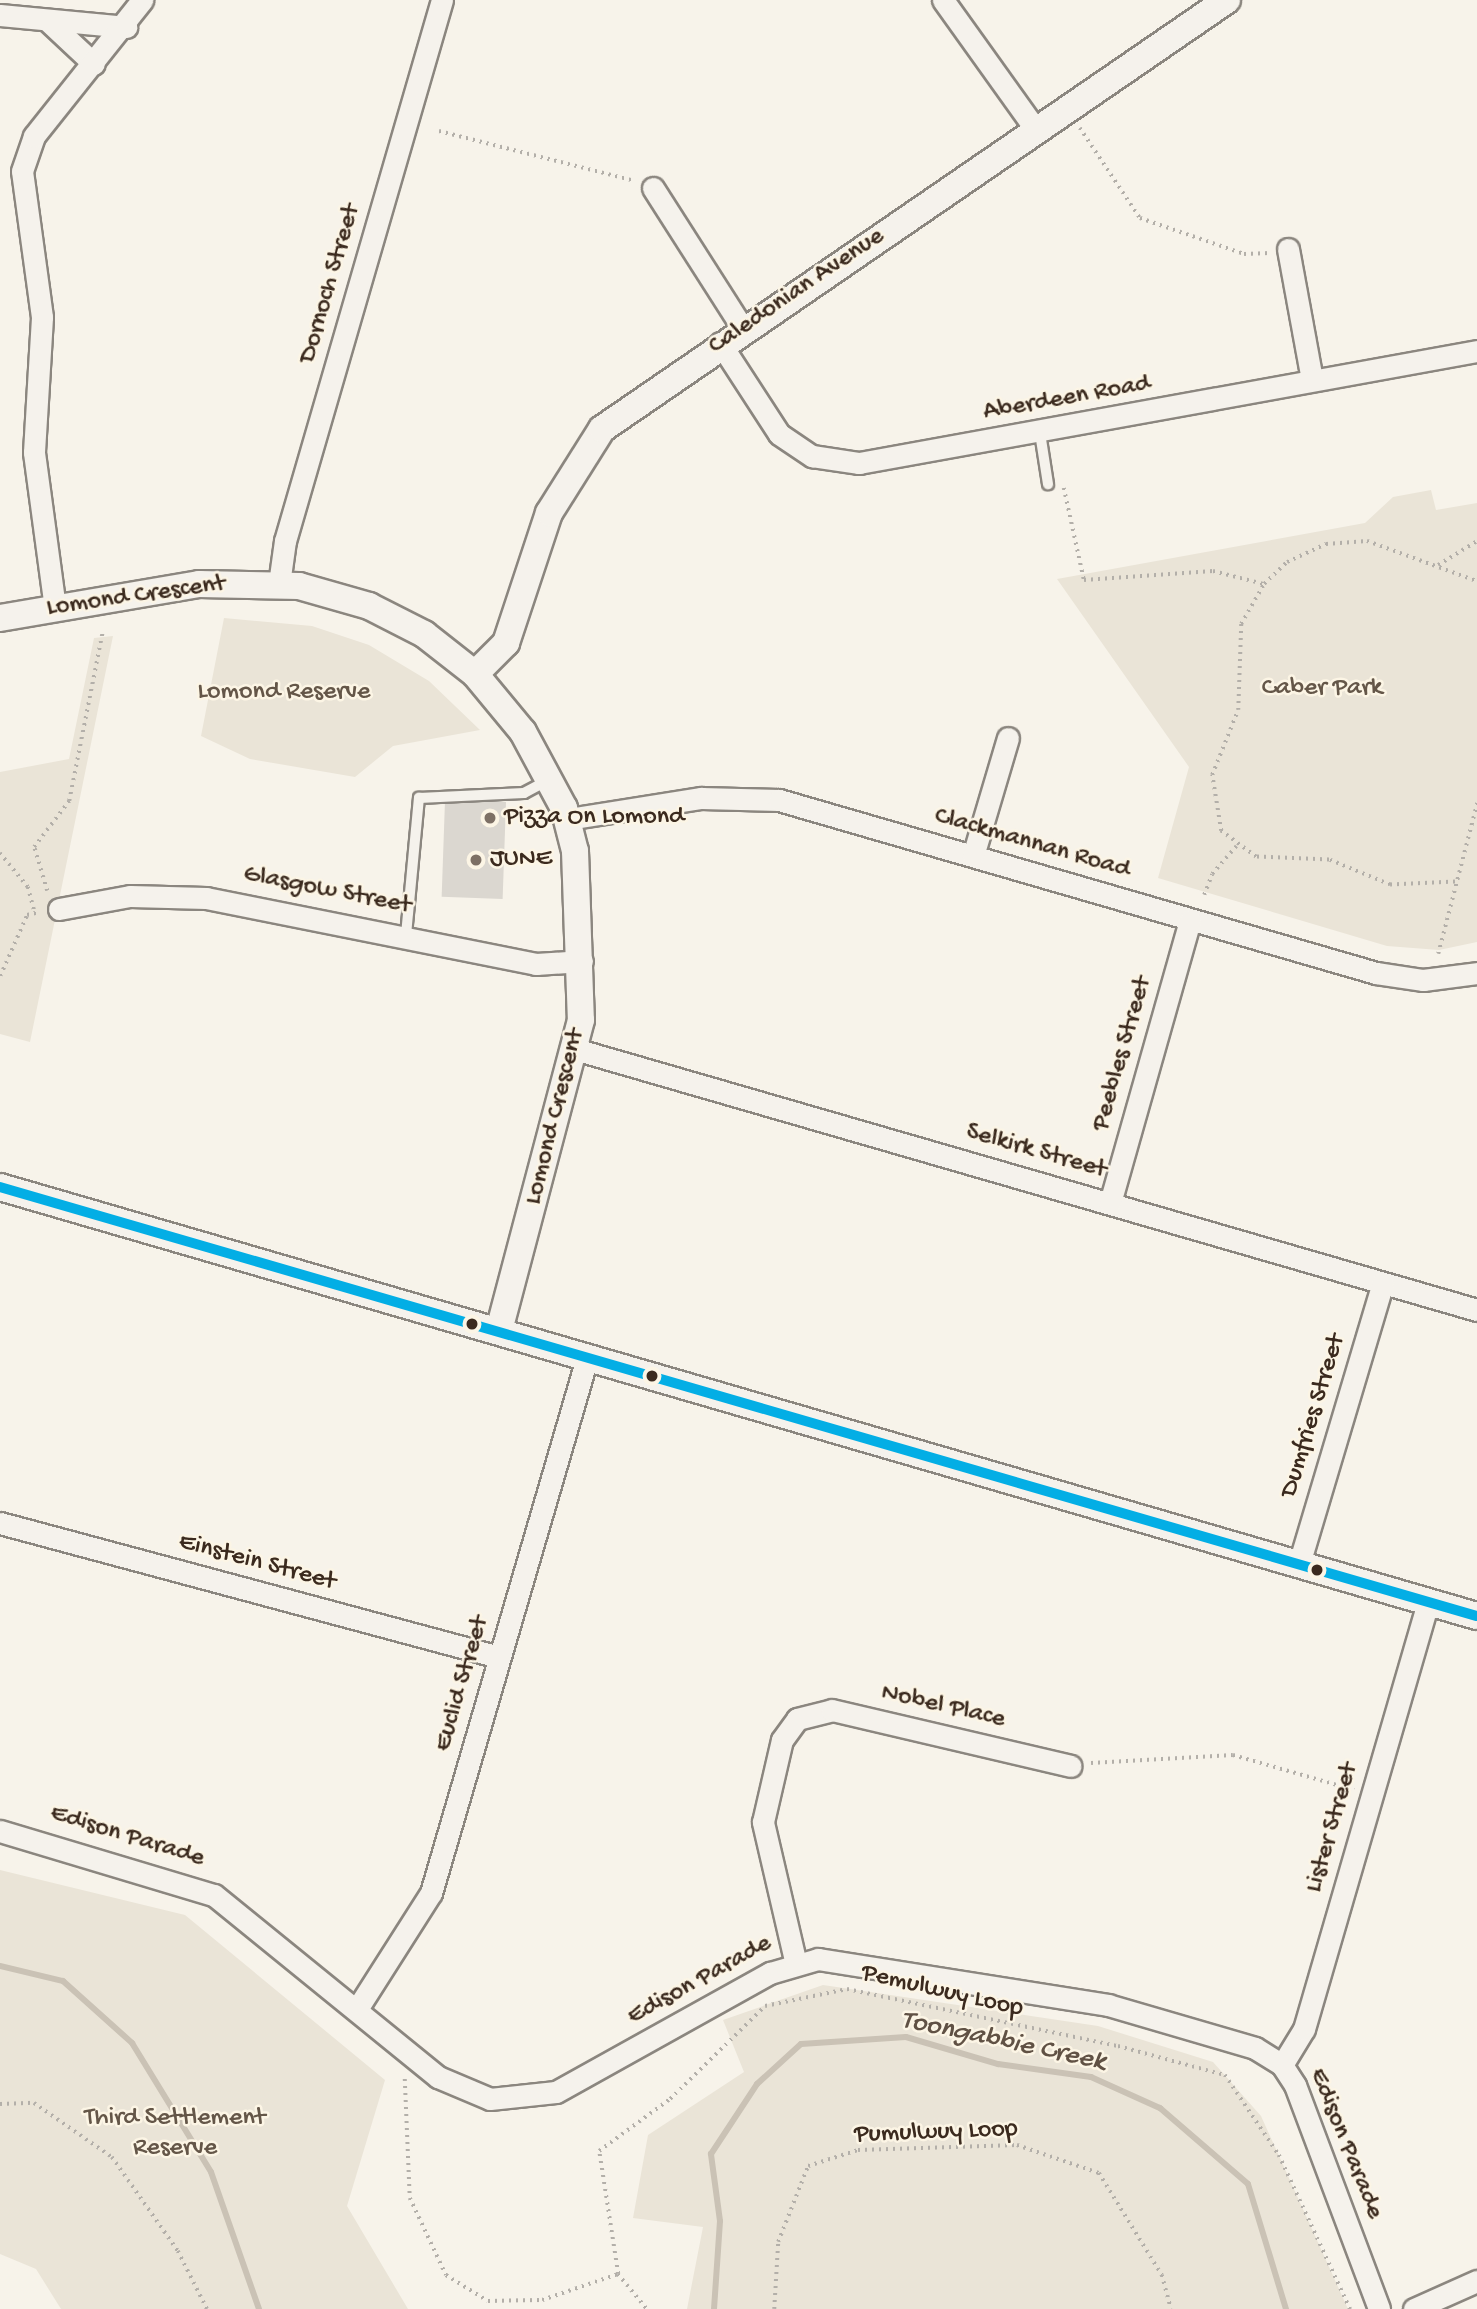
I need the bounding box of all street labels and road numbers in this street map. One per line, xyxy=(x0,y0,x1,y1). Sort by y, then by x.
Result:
street label: Dornoch Street xyxy=(293,201,369,367)
street label: Caledonian Avenue xyxy=(703,222,891,362)
street label: Aberdeen Road xyxy=(981,369,1153,429)
street label: Lomond Crescent xyxy=(45,569,227,625)
street label: Clackmannan Road xyxy=(931,801,1133,887)
street label: Glasgow Street xyxy=(241,859,413,923)
street label: Peebles Street xyxy=(1086,973,1160,1135)
street label: Lomond Crescent xyxy=(519,1026,593,1208)
street label: Selkirk Street xyxy=(962,1117,1110,1187)
street label: Dumfries Street xyxy=(1274,1331,1354,1501)
street label: Einstein Street xyxy=(175,1527,339,1599)
street label: Euclid Street xyxy=(429,1613,497,1755)
street label: Nobel Place xyxy=(878,1678,1008,1736)
street label: Lister Street xyxy=(1300,1760,1366,1896)
street label: Edison Parade xyxy=(46,1799,208,1875)
street label: Edison Parade xyxy=(623,1929,777,2033)
street label: Pemulwuy Loop xyxy=(858,1958,1026,2026)
street label: Edison Parade xyxy=(1301,2064,1389,2224)
street label: Pumulwuy Loop xyxy=(854,2115,1018,2151)

